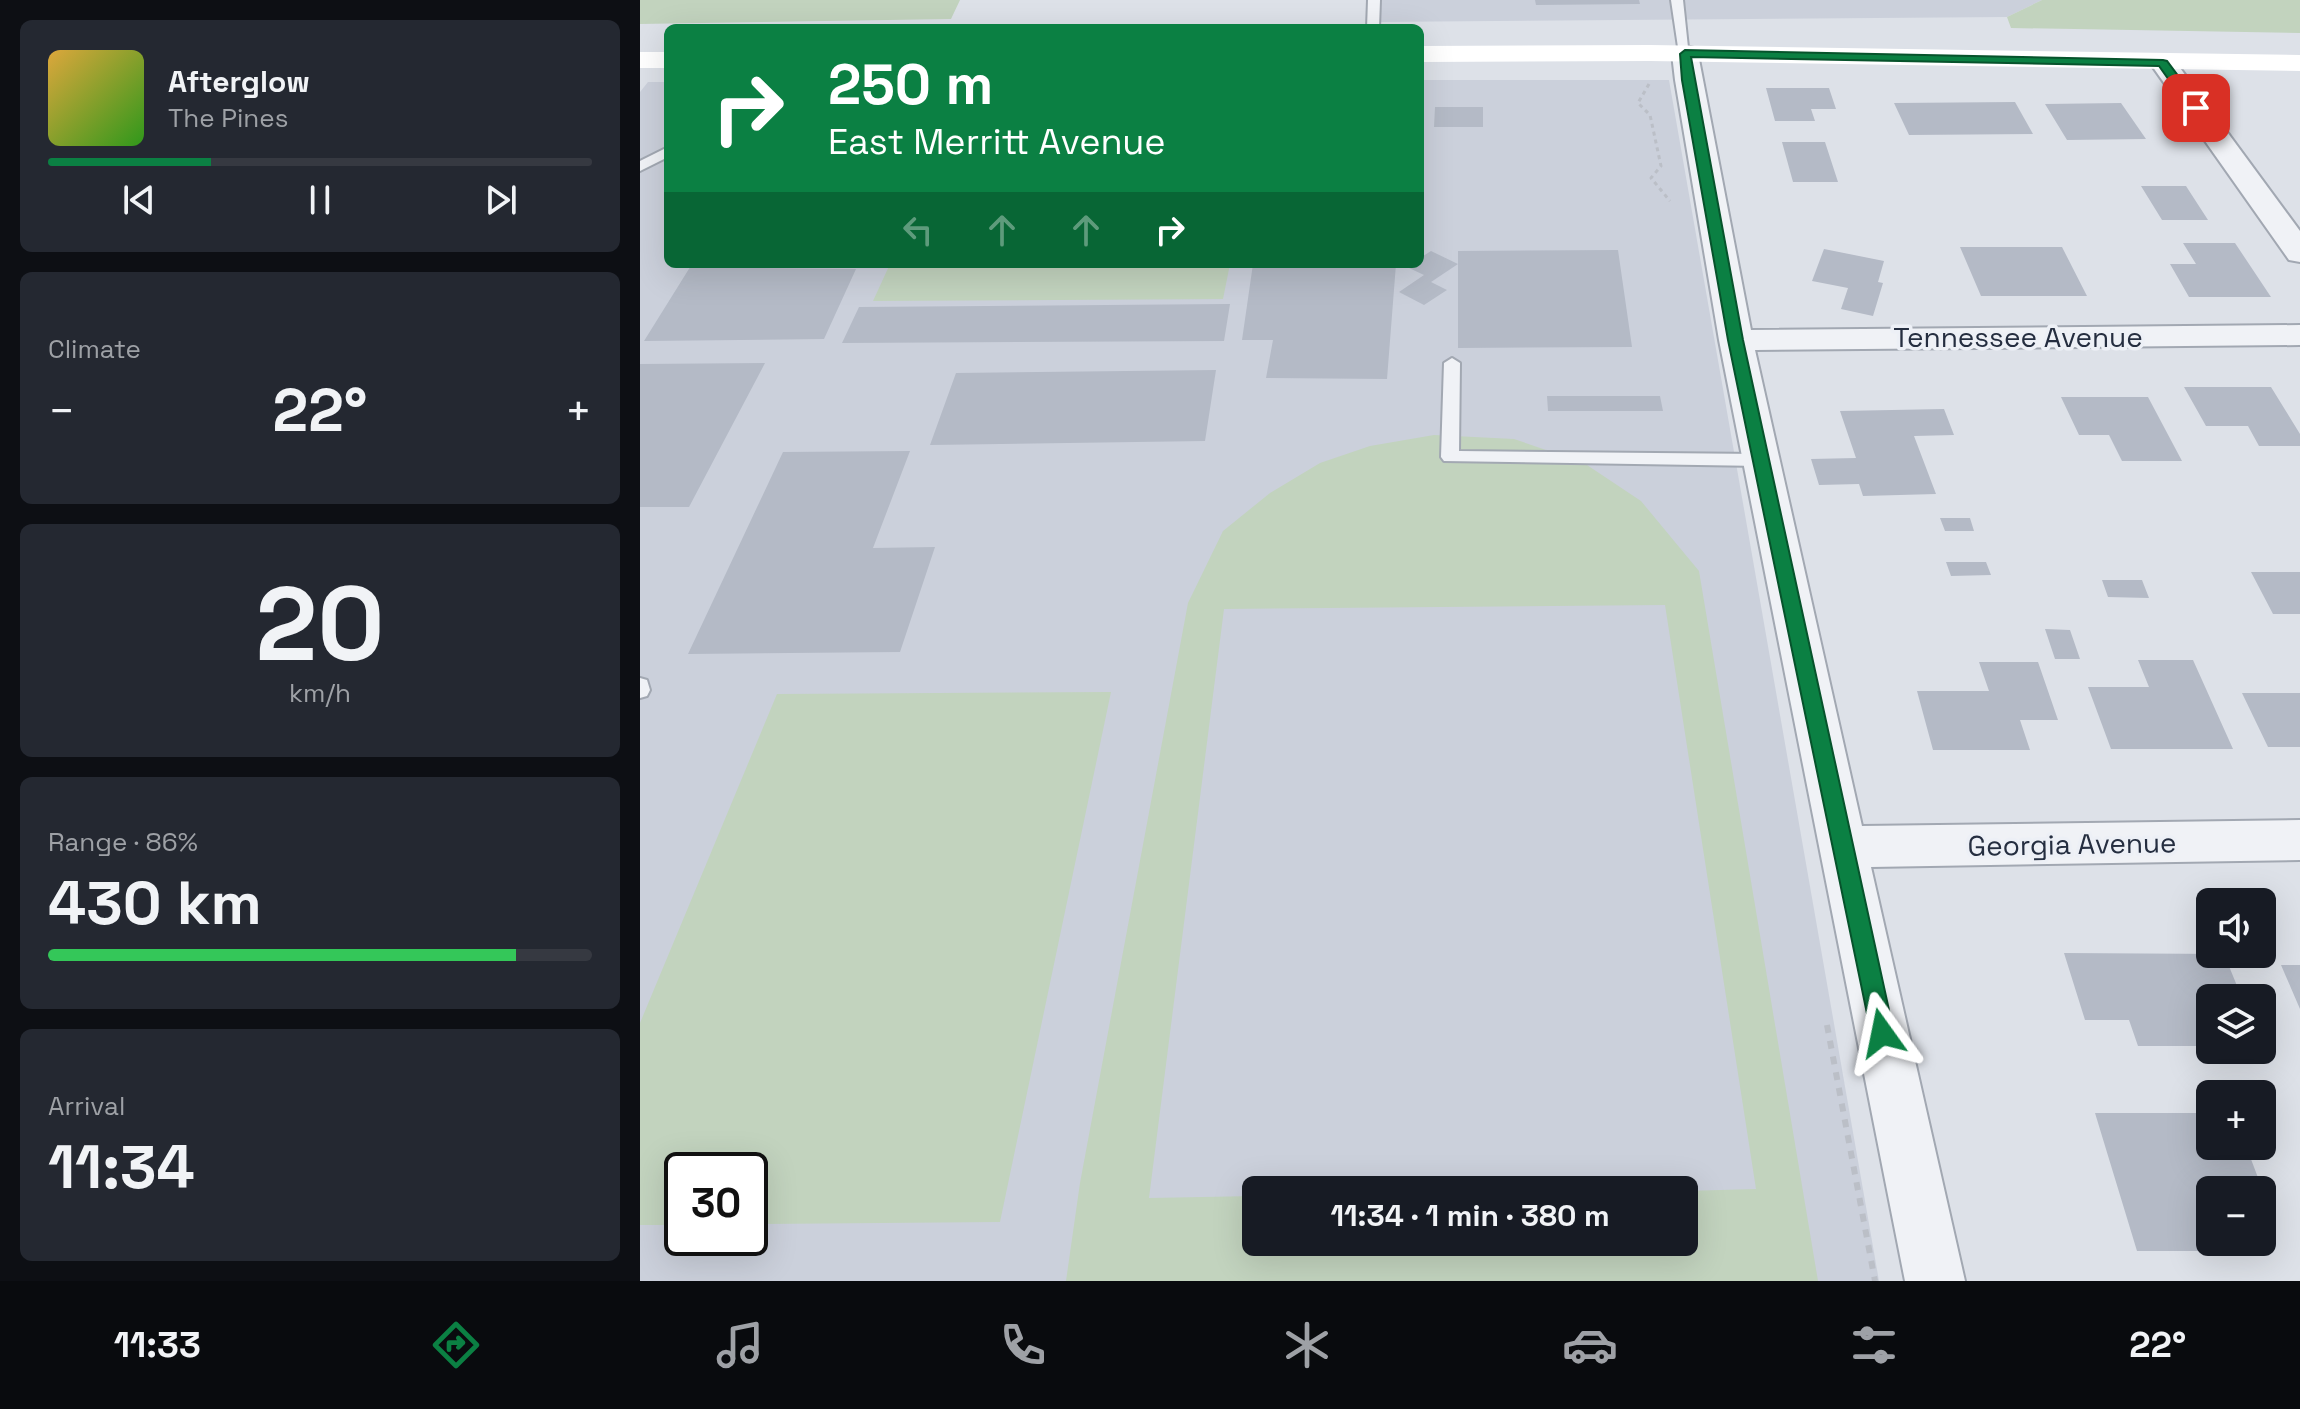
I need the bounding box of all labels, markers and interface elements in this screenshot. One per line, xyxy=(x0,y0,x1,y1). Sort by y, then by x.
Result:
text: 250 m xyxy=(828,49,993,120)
icon: right xyxy=(696,56,800,160)
text: Afterglow xyxy=(168,62,310,101)
pin xyxy=(2162,74,2230,142)
icon: arrive xyxy=(2174,86,2218,130)
text: The Pines xyxy=(168,101,288,135)
text: East Merritt Avenue xyxy=(828,119,1166,165)
icon: previous xyxy=(117,178,161,222)
icon: pause xyxy=(298,178,342,222)
icon: next xyxy=(479,178,523,222)
icon: left xyxy=(896,208,940,252)
icon: ahead xyxy=(980,208,1024,252)
icon: ahead xyxy=(1064,208,1108,252)
icon: right xyxy=(1148,208,1192,252)
street label: Tennessee Avenue xyxy=(1893,319,2143,355)
text: Climate xyxy=(48,332,141,366)
text: 22° xyxy=(273,372,367,449)
text: − xyxy=(48,383,75,439)
text: + xyxy=(565,383,592,439)
text: 20 xyxy=(255,558,385,690)
text: km/h xyxy=(289,676,351,710)
street label: Georgia Avenue xyxy=(1967,824,2177,864)
text: Range · 86% xyxy=(48,825,198,859)
text: 430 km xyxy=(48,865,262,942)
map controls xyxy=(2196,888,2276,1256)
button: sound xyxy=(2196,888,2276,968)
button: layers xyxy=(2196,984,2276,1064)
position arrow xyxy=(1840,991,1924,1075)
button: + xyxy=(2196,1080,2276,1160)
text: Arrival xyxy=(48,1089,125,1123)
text: 11:34 xyxy=(48,1129,195,1206)
speed limit sign: 30 xyxy=(664,1152,768,1256)
button: − xyxy=(2196,1176,2276,1256)
text: 11:34 · 1 min · 380 m xyxy=(1330,1196,1610,1235)
icon: directions xyxy=(428,1317,484,1373)
icon: music xyxy=(712,1317,768,1373)
icon: phone xyxy=(995,1317,1051,1373)
icon: climate xyxy=(1279,1317,1335,1373)
icon: car xyxy=(1562,1317,1618,1373)
icon: filters xyxy=(1846,1317,1902,1373)
text: 11:33 xyxy=(114,1322,201,1368)
text: 22° xyxy=(2129,1322,2186,1368)

